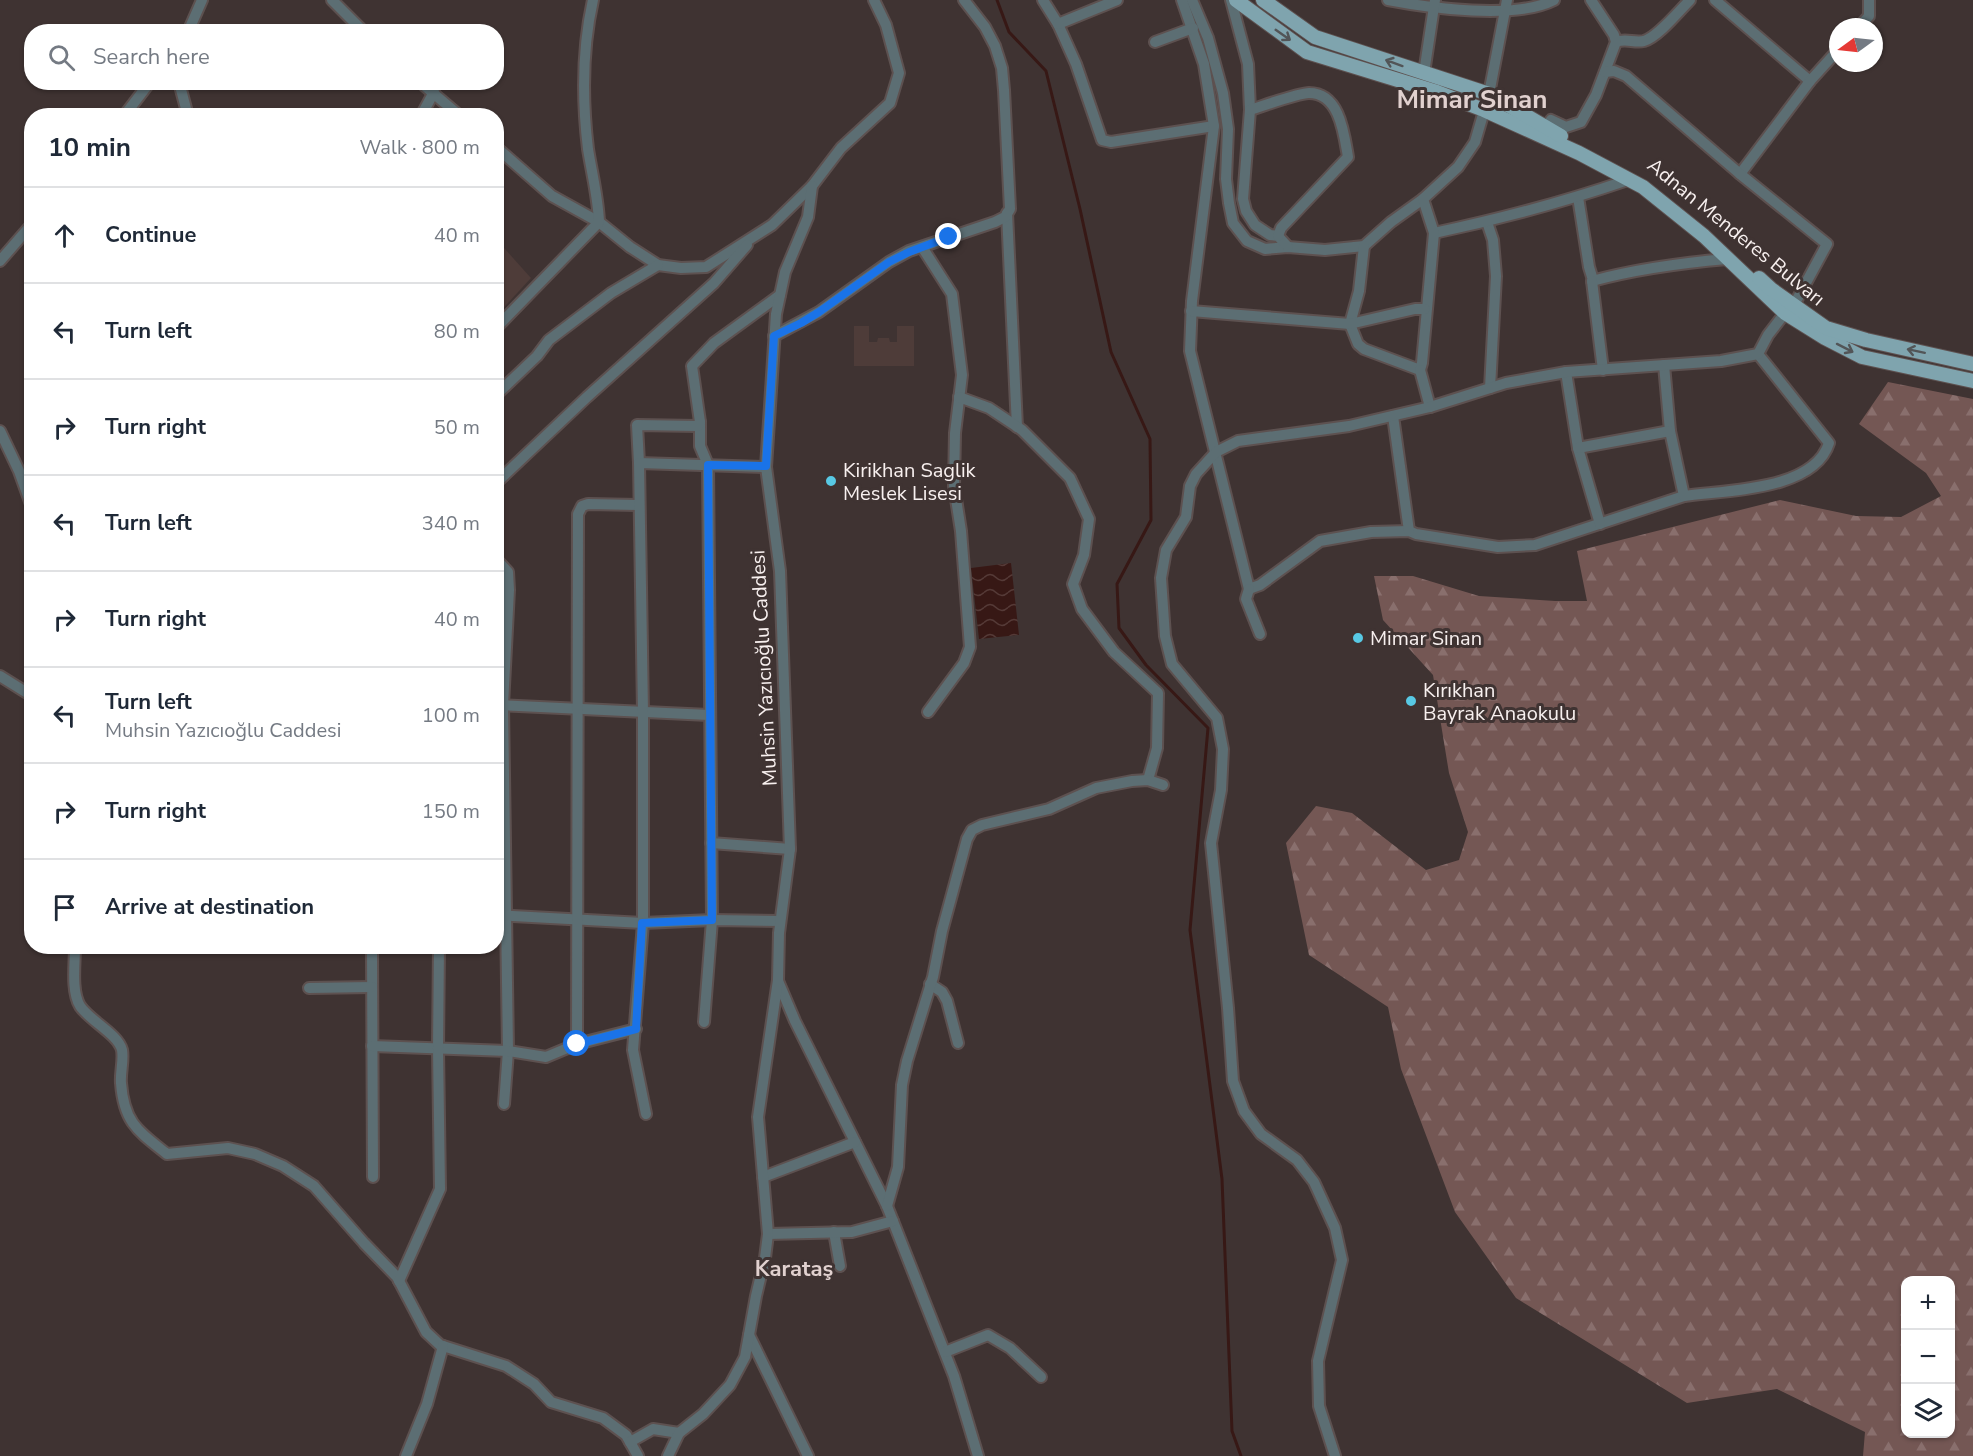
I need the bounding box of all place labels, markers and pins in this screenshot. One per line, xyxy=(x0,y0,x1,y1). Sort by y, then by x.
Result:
place label: Kirikhan Saglik Meslek Lisesi xyxy=(843,457,977,507)
marker: Kirikhan Saglik Meslek Lisesi xyxy=(824,474,838,488)
place label: Mimar Sinan xyxy=(1370,625,1482,652)
marker: Mimar Sinan xyxy=(1351,631,1365,645)
place label: Kırıkhan Bayrak Anaokulu xyxy=(1423,677,1576,727)
marker: Kırıkhan Bayrak Anaokulu xyxy=(1404,694,1418,708)

